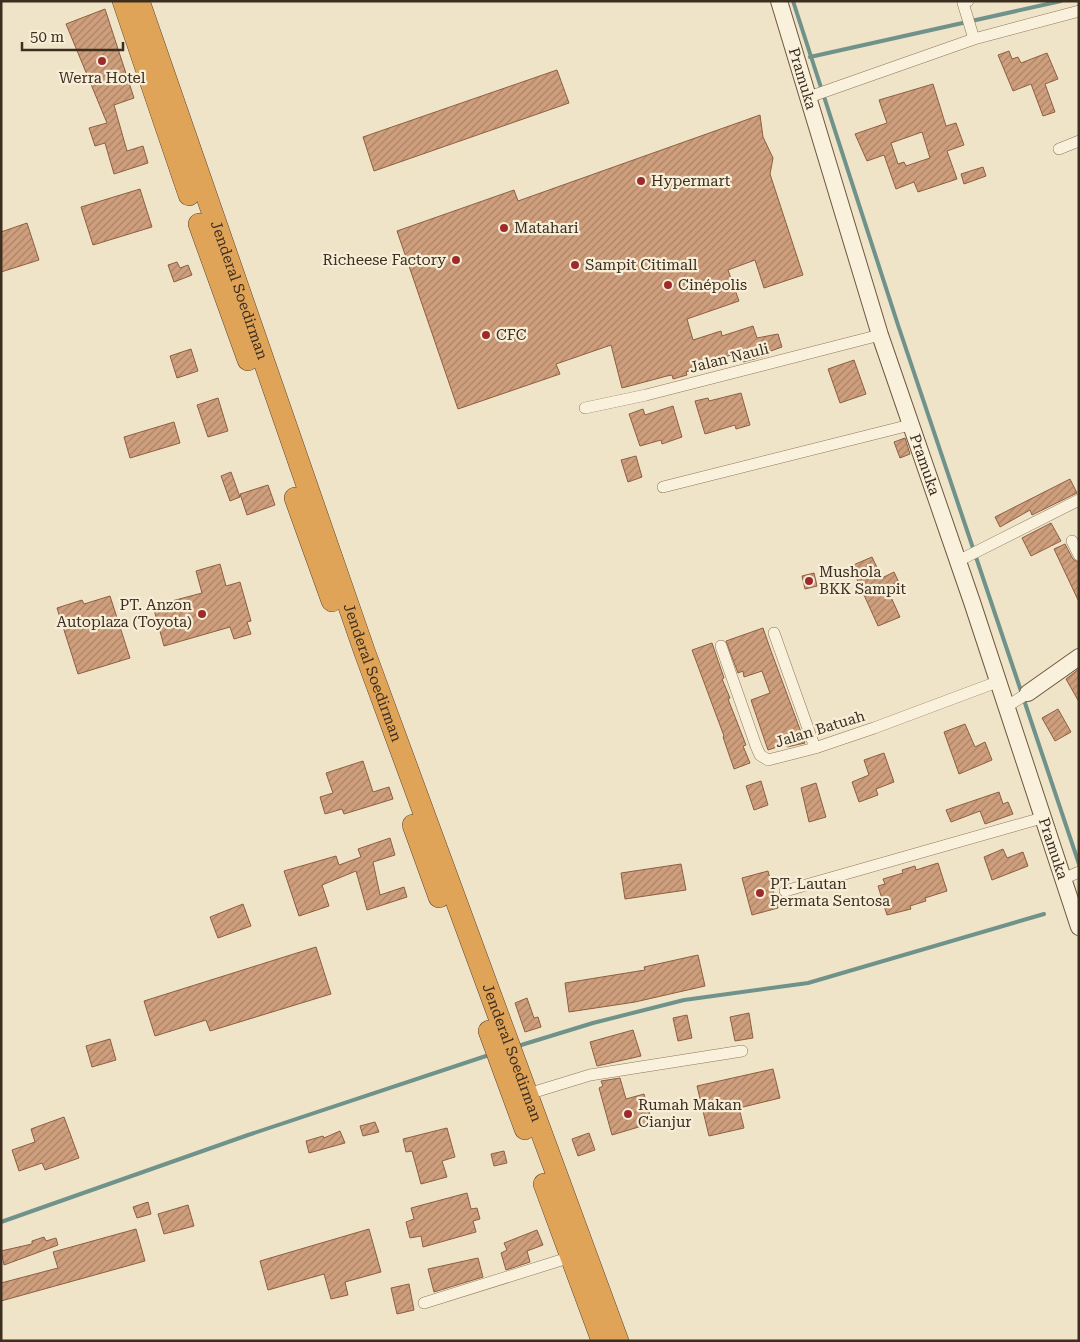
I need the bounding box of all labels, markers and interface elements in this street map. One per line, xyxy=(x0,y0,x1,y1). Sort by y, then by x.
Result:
scale bar xyxy=(22,20,124,52)
text: 50 m xyxy=(30,28,65,46)
street label: Pramuka xyxy=(785,45,820,112)
marker: Werra Hotel xyxy=(96,55,108,67)
place label: Werra Hotel xyxy=(59,69,146,87)
place label: Hypermart xyxy=(651,172,731,190)
marker: Hypermart xyxy=(635,175,647,187)
street label: Jenderal Soedirman xyxy=(207,218,272,362)
place label: Matahari xyxy=(514,219,579,237)
marker: Matahari xyxy=(498,222,510,234)
place label: Richeese Factory xyxy=(322,251,446,269)
marker: Richeese Factory xyxy=(450,254,462,266)
place label: Sampit Citimall xyxy=(585,256,698,274)
marker: Sampit Citimall xyxy=(569,259,581,271)
place label: Cinépolis xyxy=(678,276,747,294)
marker: Cinépolis xyxy=(662,279,674,291)
place label: CFC xyxy=(496,326,527,344)
marker: CFC xyxy=(480,329,492,341)
street label: Jalan Nauli xyxy=(687,339,771,377)
street label: Pramuka xyxy=(906,431,944,498)
place label: Mushola BKK Sampit xyxy=(819,563,906,598)
marker: Mushola BKK Sampit xyxy=(803,575,815,587)
place label: PT. Anzon Autoplaza (Toyota) xyxy=(57,596,192,631)
street label: Jenderal Soedirman xyxy=(339,601,406,745)
marker: PT. Anzon Autoplaza (Toyota) xyxy=(196,608,208,620)
street label: Jalan Batuah xyxy=(773,707,867,751)
street label: Pramuka xyxy=(1035,815,1072,882)
place label: PT. Lautan Permata Sentosa xyxy=(770,875,890,910)
marker: PT. Lautan Permata Sentosa xyxy=(754,887,766,899)
street label: Jenderal Soedirman xyxy=(478,981,546,1125)
place label: Rumah Makan Cianjur xyxy=(638,1096,742,1131)
marker: Rumah Makan Cianjur xyxy=(622,1108,634,1120)

